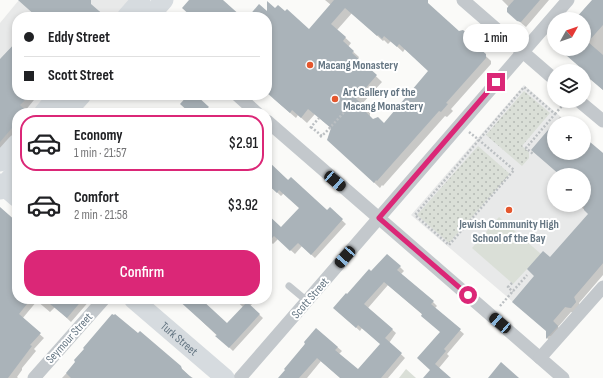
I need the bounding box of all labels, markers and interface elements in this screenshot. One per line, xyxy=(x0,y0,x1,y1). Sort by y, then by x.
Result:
north arrow xyxy=(547,12,591,56)
map controls xyxy=(547,12,591,212)
callout: 1 min xyxy=(463,24,529,52)
text: Eddy Street xyxy=(48,28,110,47)
text: 1 min xyxy=(484,30,508,46)
place label: Macang Monastery xyxy=(318,58,398,73)
marker: Macang Monastery xyxy=(305,60,315,70)
button: layers xyxy=(547,64,591,108)
text: Scott Street xyxy=(48,66,114,85)
route end xyxy=(487,73,505,91)
place label: Art Gallery of the Macang Monastery xyxy=(342,85,423,114)
marker: Art Gallery of the Macang Monastery xyxy=(330,94,340,104)
button: + xyxy=(547,116,591,160)
icon: car xyxy=(26,125,62,161)
text: Economy xyxy=(74,126,123,145)
text: $2.91 xyxy=(229,134,258,153)
text: 1 min · 21:57 xyxy=(74,145,126,161)
button: − xyxy=(547,168,591,212)
car xyxy=(322,169,348,193)
icon: car xyxy=(26,187,62,223)
text: Comfort xyxy=(74,188,119,207)
text: $3.92 xyxy=(228,196,258,215)
marker: Jewish Community High School of the Bay xyxy=(504,205,514,215)
text: 2 min · 21:58 xyxy=(74,207,128,223)
place label: Jewish Community High School of the Bay xyxy=(458,217,559,246)
car xyxy=(333,244,357,270)
button: Confirm xyxy=(24,250,260,296)
street label: Scott Street xyxy=(289,275,332,322)
route start xyxy=(459,286,477,304)
street label: Seymour Street xyxy=(43,310,96,367)
car xyxy=(487,311,513,335)
street label: Turk Street xyxy=(157,319,201,359)

